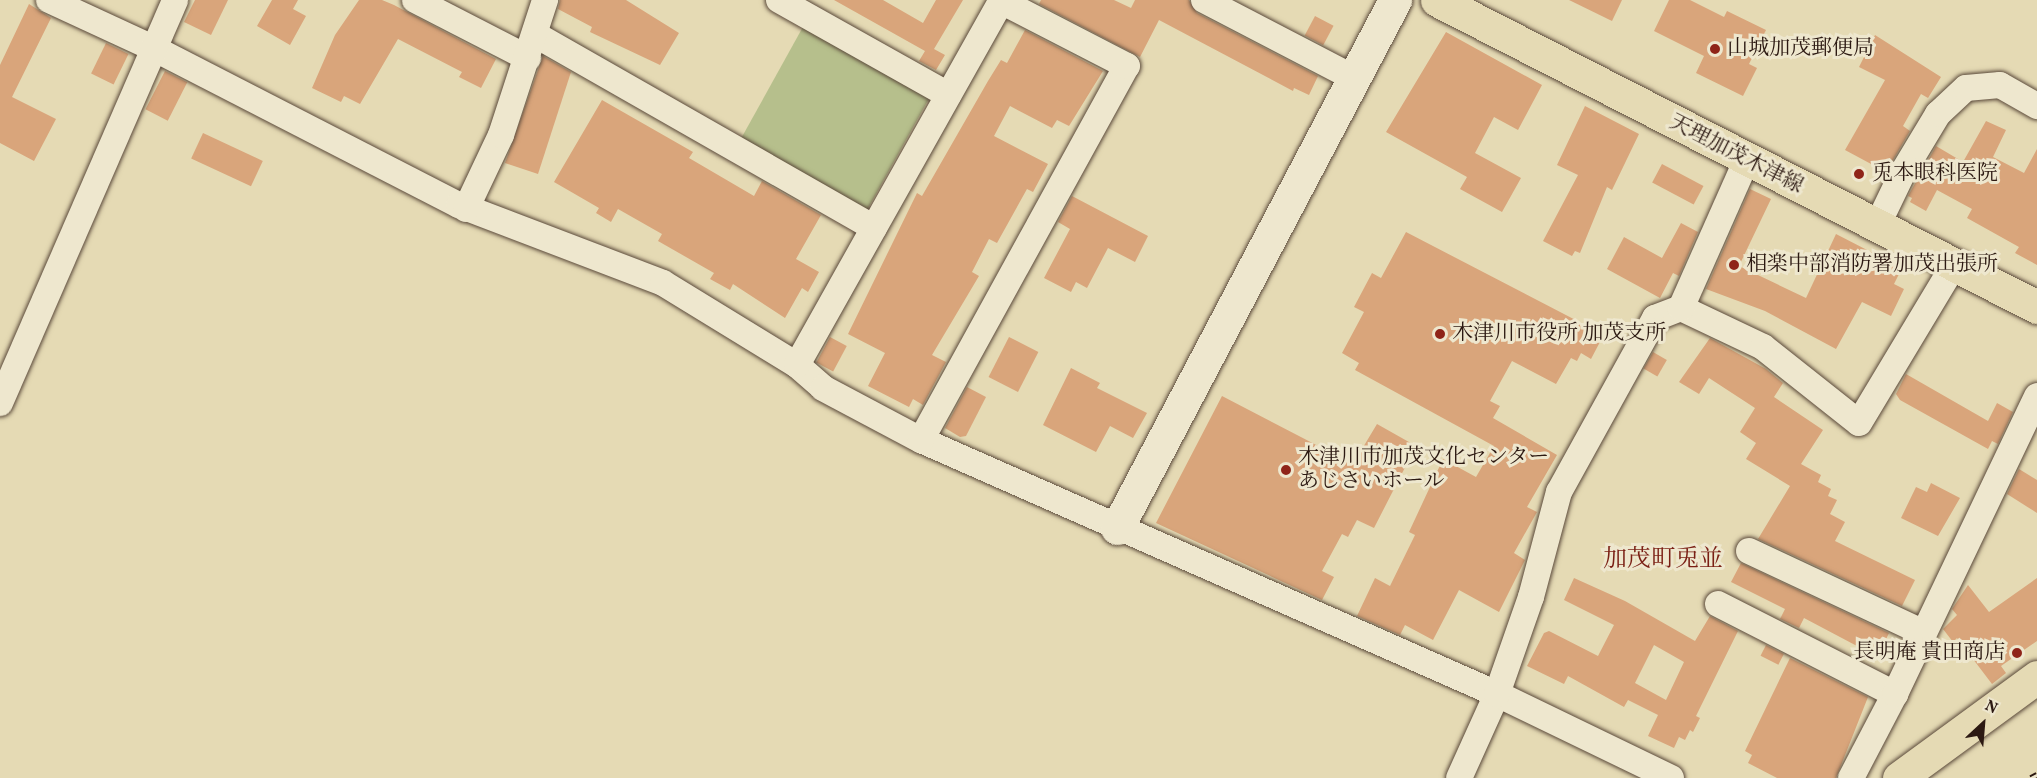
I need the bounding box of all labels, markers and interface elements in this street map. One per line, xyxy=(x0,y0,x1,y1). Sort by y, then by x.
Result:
place label: 山城加茂郵便局 xyxy=(1727,36,1874,62)
marker: 山城加茂郵便局 xyxy=(1708,42,1722,56)
street label: 天理加茂木津線 xyxy=(1665,110,1807,200)
place label: 兎本眼科医院 xyxy=(1872,161,1998,187)
marker: 兎本眼科医院 xyxy=(1850,165,1868,183)
place label: 相楽中部消防署加茂出張所 xyxy=(1746,252,1998,278)
marker: 相楽中部消防署加茂出張所 xyxy=(1727,258,1741,272)
place label: 木津川市役所 加茂支所 xyxy=(1452,321,1666,347)
marker: 木津川市役所 加茂支所 xyxy=(1433,327,1447,341)
place label: 木津川市加茂文化センター あじさいホール xyxy=(1298,445,1550,495)
marker: 木津川市加茂文化センター あじさいホール xyxy=(1279,463,1293,477)
district label: 加茂町兎並 xyxy=(1603,547,1723,575)
place label: 長明庵 貴田商店 xyxy=(1854,640,2005,666)
marker: 長明庵 貴田商店 xyxy=(2010,646,2024,660)
north arrow xyxy=(1953,694,2013,754)
text: N xyxy=(1981,695,2001,720)

